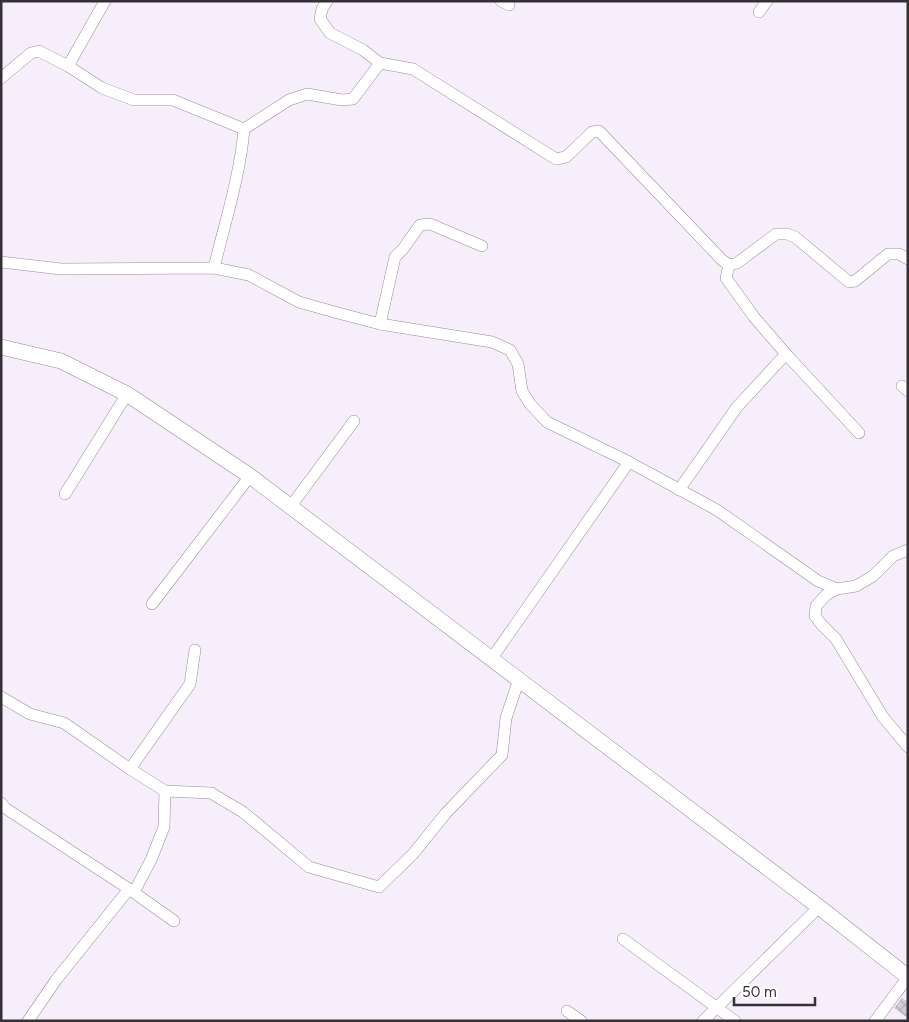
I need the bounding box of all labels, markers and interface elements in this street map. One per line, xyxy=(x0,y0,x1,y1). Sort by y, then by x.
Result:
scale bar xyxy=(734,974,815,1006)
text: 50 m xyxy=(742,983,777,1001)

